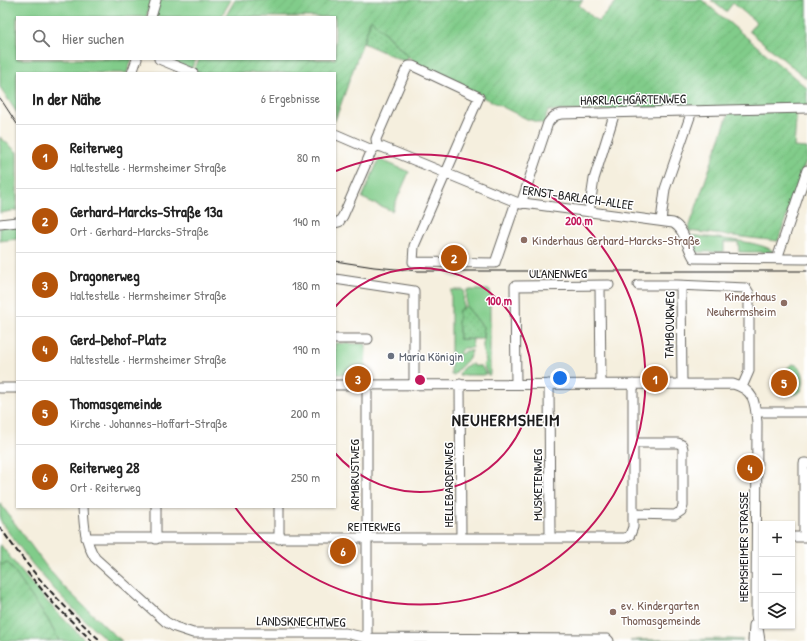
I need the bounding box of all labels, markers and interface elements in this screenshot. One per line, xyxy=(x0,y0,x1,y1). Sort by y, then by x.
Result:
search box xyxy=(16,16,336,60)
icon: search xyxy=(30,27,52,49)
text: Hier suchen xyxy=(62,28,124,49)
text: In der Nähe xyxy=(32,87,101,110)
text: 6 Ergebnisse xyxy=(261,89,320,107)
street label: HARRLACHGÄRTENWEG xyxy=(580,89,687,109)
text: Reiterweg xyxy=(70,137,123,158)
text: 1 xyxy=(43,148,47,166)
text: 80 m xyxy=(297,148,320,166)
text: Haltestelle · Hermsheimer Straße xyxy=(70,158,227,176)
street label: ERNST-BARLACH-ALLEE xyxy=(521,180,635,214)
text: Gerhard-Marcks-Straße 13a xyxy=(70,201,222,222)
text: 2 xyxy=(42,212,48,230)
text: 140 m xyxy=(293,212,320,230)
text: 200 m xyxy=(565,212,593,229)
text: Ort · Gerhard-Marcks-Straße xyxy=(70,222,209,240)
place label: Kinderhaus Gerhard-Marcks-Straße xyxy=(532,231,700,249)
marker: Kinderhaus Gerhard-Marcks-Straße xyxy=(519,235,529,245)
pin: 2 xyxy=(441,243,467,273)
street label: ULANENWEG xyxy=(529,264,588,282)
text: Dragonerweg xyxy=(70,265,140,286)
text: 3 xyxy=(42,276,48,294)
text: 180 m xyxy=(292,276,320,294)
text: Haltestelle · Hermsheimer Straße xyxy=(70,286,227,304)
place label: Kinderhaus Neuhermsheim xyxy=(707,287,776,320)
street label: TAMBOURWEG xyxy=(659,291,679,359)
text: 100 m xyxy=(486,292,512,309)
marker: Kinderhaus Neuhermsheim xyxy=(779,298,789,308)
text: Gerd-Dehof-Platz xyxy=(70,329,166,350)
text: 4 xyxy=(43,340,47,358)
text: 190 m xyxy=(293,340,320,358)
place label: Maria Königin xyxy=(399,347,463,365)
text: Haltestelle · Hermsheimer Straße xyxy=(70,350,227,368)
marker: Maria Königin xyxy=(386,351,396,361)
pin: 3 xyxy=(345,364,371,394)
pin: 1 xyxy=(642,364,668,394)
your location xyxy=(550,368,570,388)
pin: 5 xyxy=(771,368,797,398)
centre of rings xyxy=(413,373,427,387)
text: Thomasgemeinde xyxy=(70,393,162,414)
text: 5 xyxy=(42,404,48,422)
text: 200 m xyxy=(290,404,320,422)
district label: NEUHERMSHEIM xyxy=(452,408,560,431)
text: Kirche · Johannes-Hoffart-Straße xyxy=(70,414,227,432)
street label: ARMBRUSTWEG xyxy=(345,438,363,511)
street label: HELLEBARDENWEG xyxy=(439,442,457,527)
street label: MUSKETENWEG xyxy=(528,448,546,521)
pin: 4 xyxy=(737,453,763,483)
text: Reiterweg 28 xyxy=(70,457,140,478)
text: 6 xyxy=(42,468,48,486)
text: 250 m xyxy=(291,468,320,486)
text: Ort · Reiterweg xyxy=(70,478,141,496)
street label: HERMSHEIMER STRASSE xyxy=(734,491,752,602)
street label: REITERWEG xyxy=(348,517,401,535)
map controls xyxy=(759,521,795,629)
button: + xyxy=(759,521,795,557)
pin: 6 xyxy=(330,536,356,566)
button: − xyxy=(759,557,795,593)
button: layers xyxy=(759,593,795,629)
place label: ev. Kindergarten Thomasgemeinde xyxy=(621,596,701,629)
marker: ev. Kindergarten Thomasgemeinde xyxy=(608,607,618,617)
street label: LANDSKNECHTWEG xyxy=(256,611,346,631)

